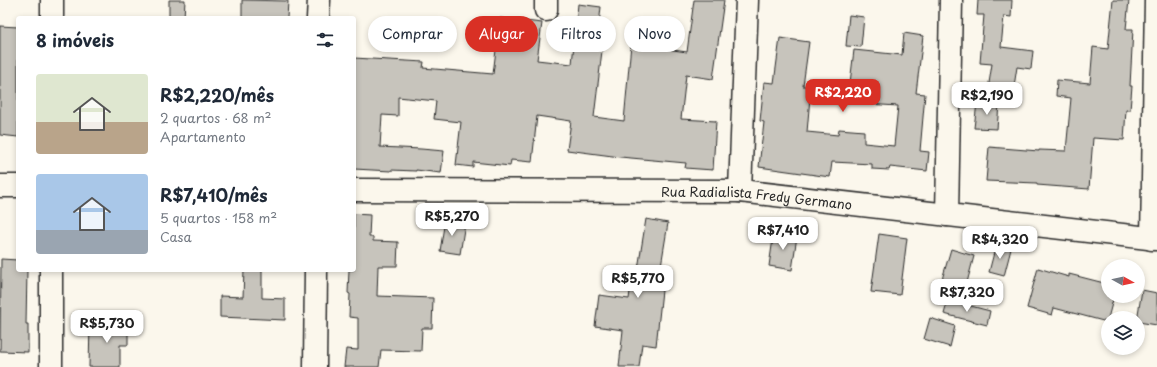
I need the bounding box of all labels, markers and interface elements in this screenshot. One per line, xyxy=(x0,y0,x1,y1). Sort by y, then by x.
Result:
chip: Comprar xyxy=(368,16,457,52)
chip: Alugar xyxy=(465,16,538,52)
chip: Filtros xyxy=(546,16,616,52)
chip: Novo xyxy=(624,16,685,52)
text: 8 imóveis xyxy=(36,27,114,53)
icon: filters xyxy=(314,29,336,51)
pin: R$2,220 xyxy=(806,79,880,113)
text: R$2,220/mês xyxy=(160,82,274,108)
text: R$2,220 xyxy=(814,82,872,101)
pin: R$2,190 xyxy=(950,82,1024,116)
text: R$2,190 xyxy=(961,85,1014,104)
icon: home xyxy=(68,90,116,138)
text: 2 quartos · 68 m² xyxy=(160,108,271,127)
text: Apartamento xyxy=(160,127,246,146)
street label: Rua Radialista Fredy Germano xyxy=(661,181,853,213)
text: R$7,410/mês xyxy=(160,182,268,208)
icon: home xyxy=(68,190,116,238)
pin: R$5,270 xyxy=(415,203,489,237)
text: R$5,270 xyxy=(425,206,479,225)
text: 5 quartos · 158 m² xyxy=(160,208,277,227)
pin: R$7,410 xyxy=(746,217,820,251)
text: R$7,410 xyxy=(757,220,809,239)
pin: R$4,320 xyxy=(963,226,1037,260)
text: Casa xyxy=(160,227,192,246)
text: R$4,320 xyxy=(971,229,1029,248)
north arrow xyxy=(1101,259,1145,303)
map controls xyxy=(1101,259,1145,355)
pin: R$5,770 xyxy=(601,265,675,299)
text: R$5,770 xyxy=(611,268,665,287)
pin: R$7,320 xyxy=(930,279,1004,313)
text: R$7,320 xyxy=(939,282,995,301)
pin: R$5,730 xyxy=(70,310,144,344)
button: layers xyxy=(1101,311,1145,355)
text: R$5,730 xyxy=(80,313,134,332)

